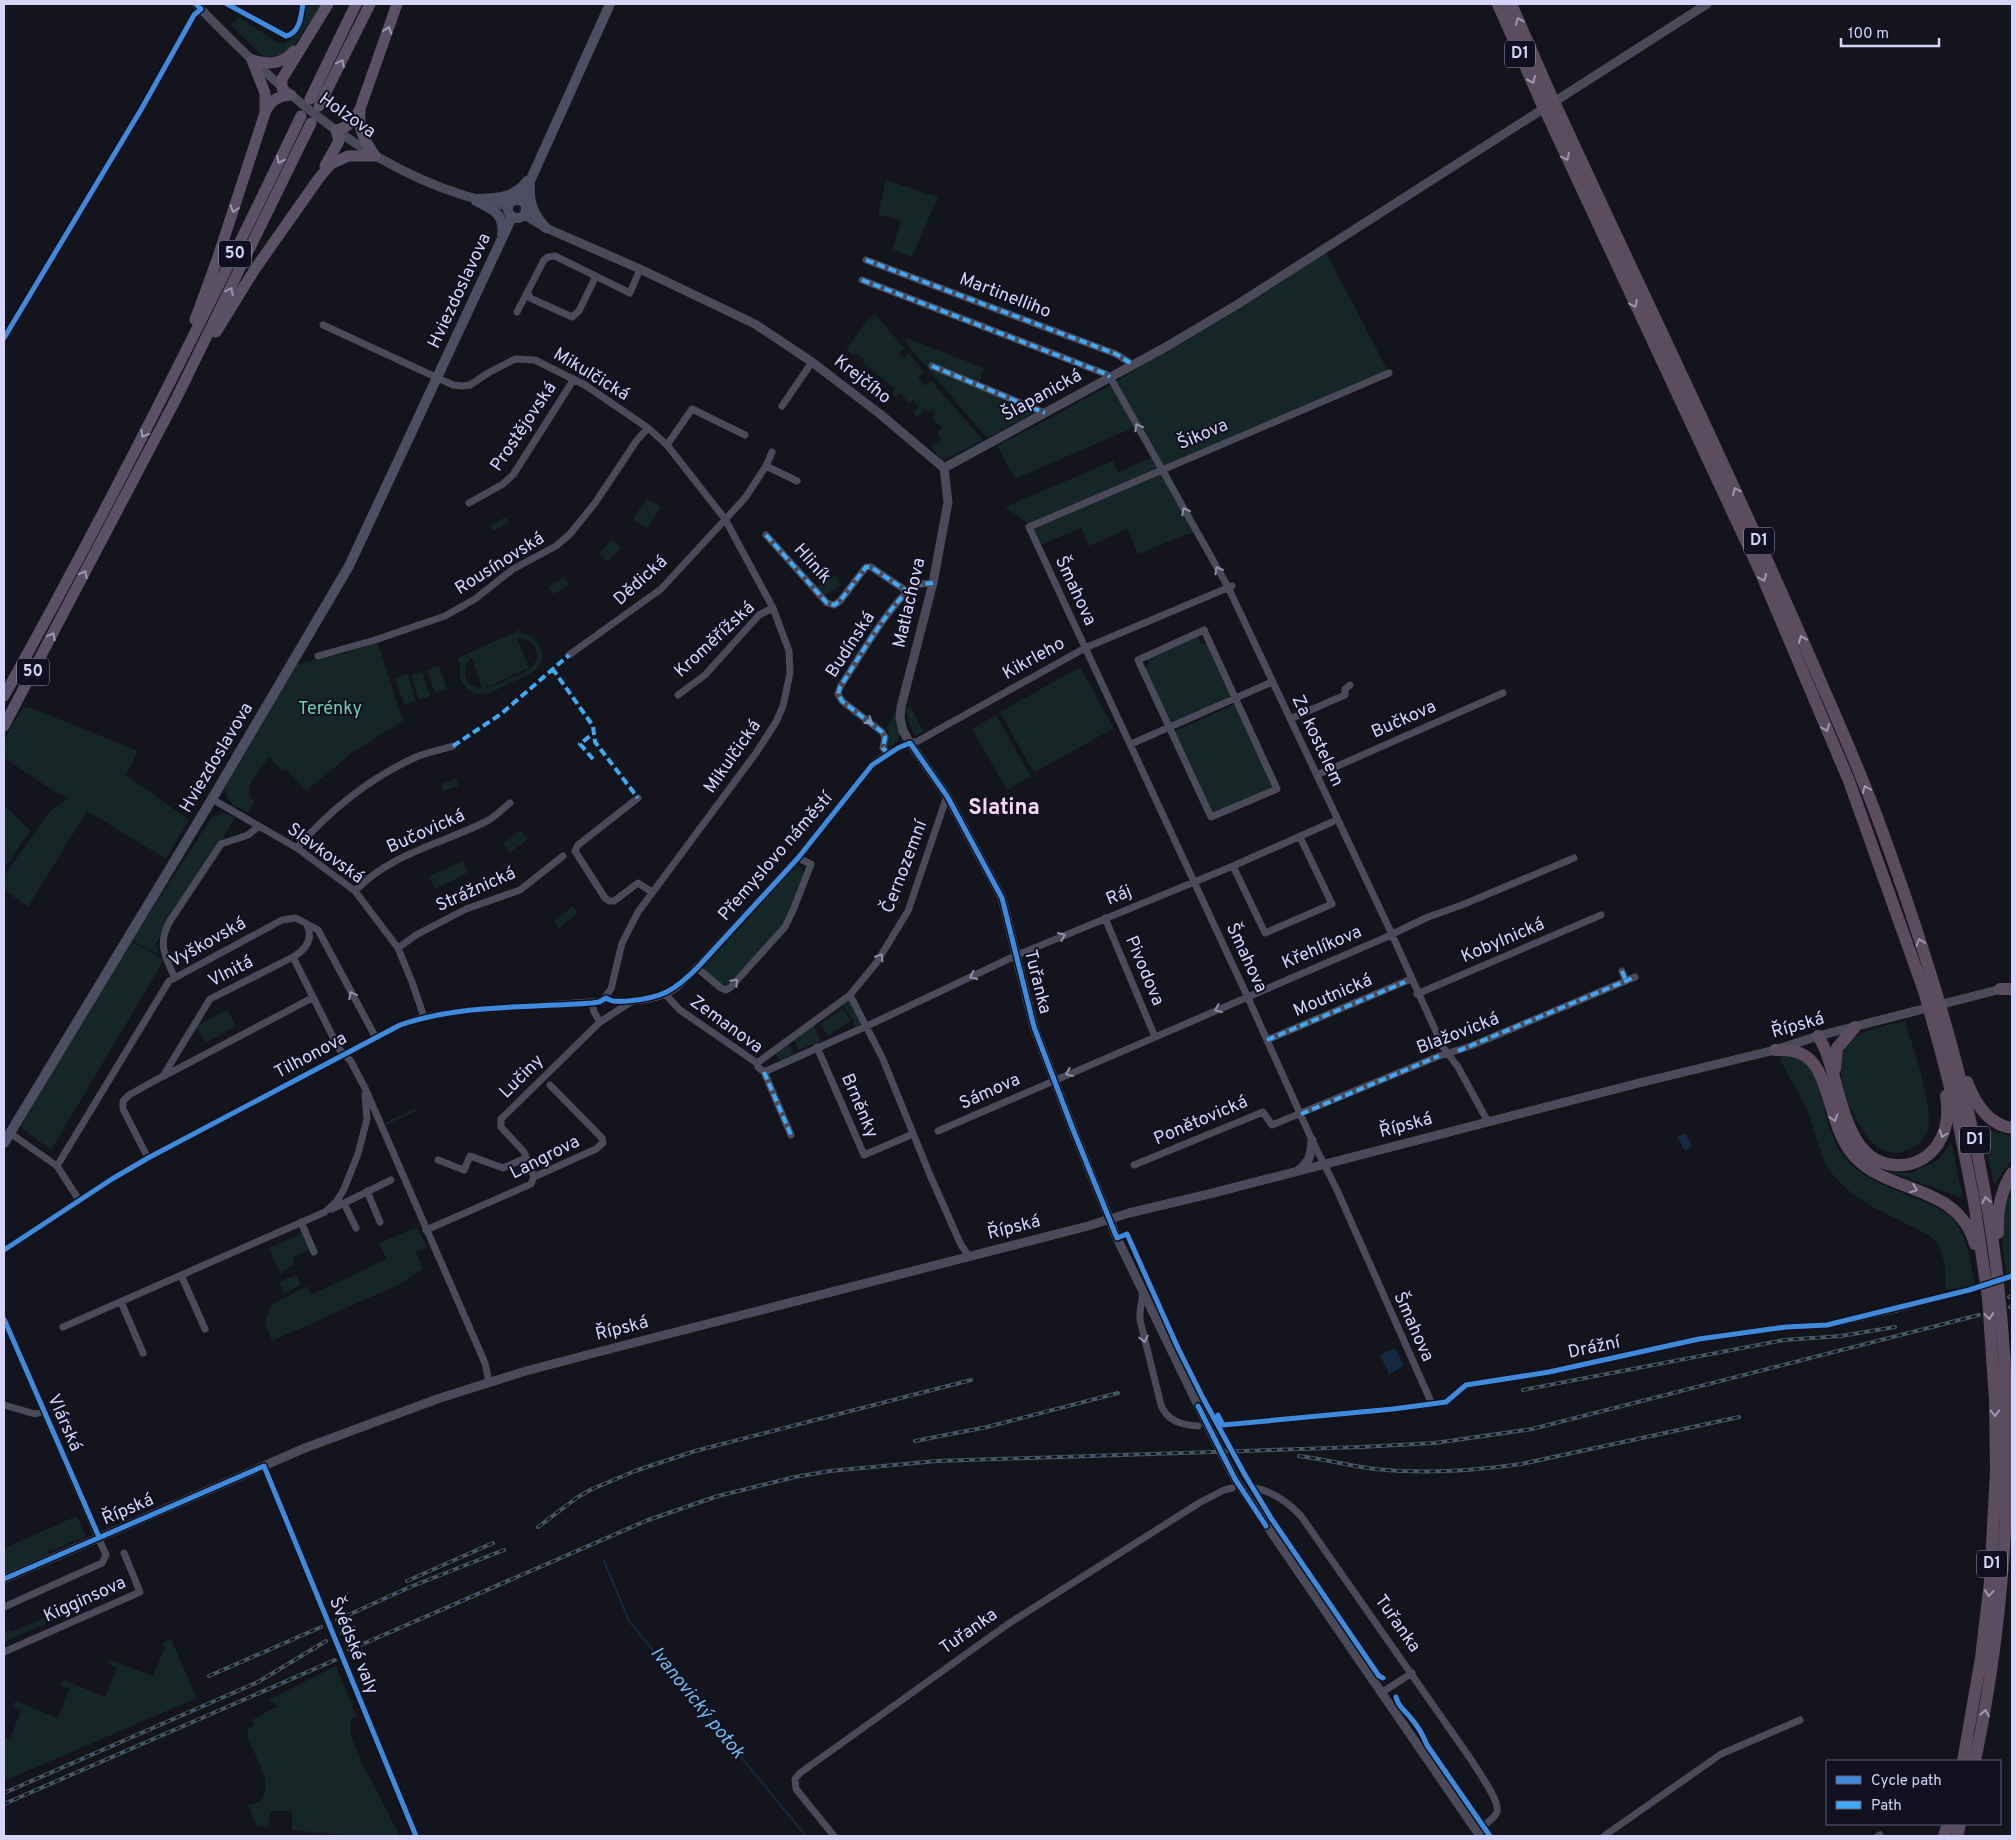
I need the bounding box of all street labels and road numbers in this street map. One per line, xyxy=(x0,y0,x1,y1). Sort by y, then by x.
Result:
road number: D1 xyxy=(1505,41,1535,68)
street label: Holzova xyxy=(314,88,380,144)
street label: Hviezdoslavova xyxy=(423,230,497,352)
road number: 50 xyxy=(219,240,251,268)
street label: Martinelliho xyxy=(956,268,1054,324)
street label: Mikulčická xyxy=(549,343,633,407)
street label: Krejčího xyxy=(829,350,895,410)
street label: Šlapanická xyxy=(997,363,1086,427)
street label: Prostějovská xyxy=(486,378,562,476)
street label: Šikova xyxy=(1173,412,1232,456)
street label: Rousínovská xyxy=(451,527,549,601)
road number: D1 xyxy=(1744,528,1774,554)
street label: Hliník xyxy=(788,539,836,589)
street label: Dědická xyxy=(609,551,673,611)
street label: Šmahova xyxy=(1049,552,1103,630)
street label: Matlachova xyxy=(888,556,932,650)
street label: Kroměřížská xyxy=(670,597,760,683)
street label: Budínská xyxy=(821,608,881,682)
street label: Kikrleho xyxy=(999,632,1069,686)
road number: 50 xyxy=(17,659,49,686)
street label: Za kostelem xyxy=(1286,691,1348,791)
street label: Bučkova xyxy=(1368,696,1440,744)
street label: Hviezdoslavova xyxy=(175,699,259,817)
street label: Mikulčická xyxy=(699,716,767,798)
street label: Přemyslovo náměstí xyxy=(714,787,839,926)
street label: Bučovická xyxy=(383,805,469,859)
street label: Černozemní xyxy=(875,815,934,917)
street label: Slavkovská xyxy=(282,818,368,890)
street label: Strážnická xyxy=(433,862,519,918)
street label: Ráj xyxy=(1103,880,1135,912)
street label: Vyškovská xyxy=(166,913,250,973)
street label: Kobylnická xyxy=(1458,913,1548,969)
street label: Šmahova xyxy=(1220,919,1274,997)
street label: Křehlíkova xyxy=(1278,921,1366,975)
street label: Pivodova xyxy=(1119,933,1169,1009)
street label: Tuřanka xyxy=(1018,947,1056,1017)
street label: Vlnitá xyxy=(205,951,257,993)
street label: Moutnická xyxy=(1290,969,1376,1023)
street label: Zemanova xyxy=(685,991,767,1059)
street label: Řípská xyxy=(1768,1006,1827,1044)
street label: Blažovická xyxy=(1413,1008,1503,1060)
street label: Tilhonova xyxy=(271,1027,351,1085)
street label: Lučiny xyxy=(495,1050,549,1104)
street label: Sámova xyxy=(956,1068,1024,1116)
street label: Brněnky xyxy=(835,1070,883,1142)
street label: Ponětovická xyxy=(1151,1091,1251,1151)
street label: Řípská xyxy=(1376,1106,1435,1144)
road number: D1 xyxy=(1960,1126,1990,1154)
street label: Langrova xyxy=(506,1131,584,1185)
street label: Řípská xyxy=(985,1208,1043,1246)
street label: Šmahova xyxy=(1387,1288,1440,1366)
street label: Řípská xyxy=(593,1309,651,1347)
street label: Drážní xyxy=(1566,1331,1624,1365)
street label: Vlárská xyxy=(41,1391,87,1455)
street label: Řípská xyxy=(98,1487,157,1531)
road number: D1 xyxy=(1977,1550,2007,1578)
street label: Kigginsova xyxy=(40,1572,130,1628)
street label: Tuřanka xyxy=(1369,1591,1425,1657)
street label: Švédské valy xyxy=(323,1593,385,1698)
street label: Tuřanka xyxy=(936,1604,1002,1660)

